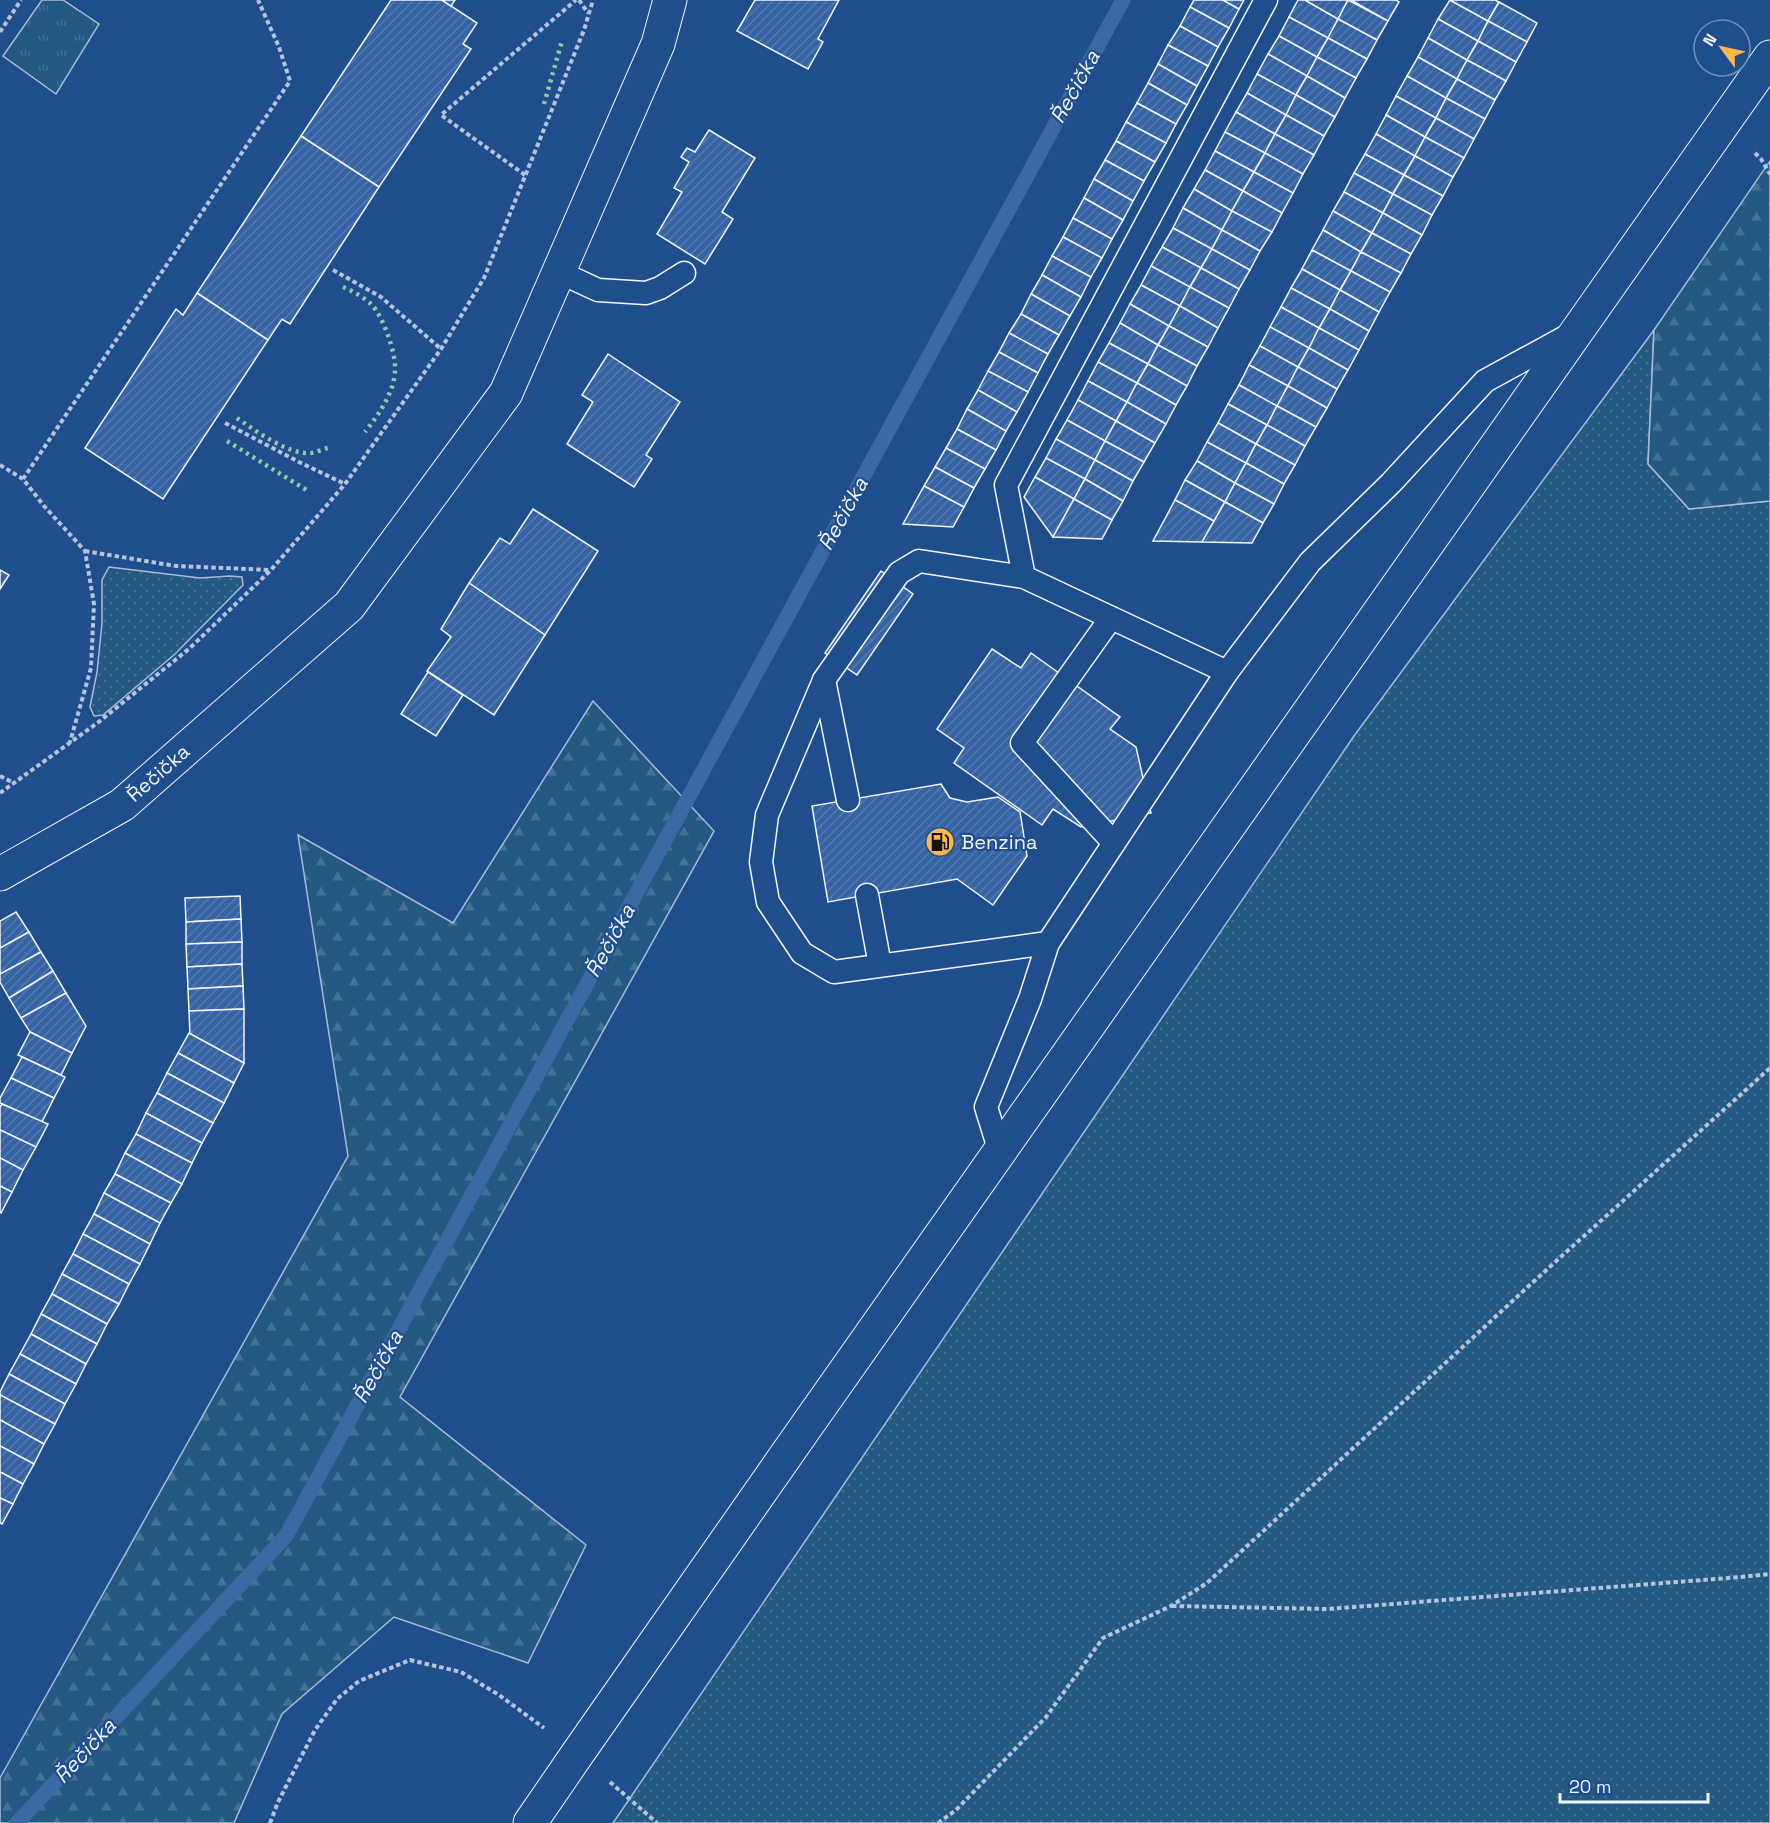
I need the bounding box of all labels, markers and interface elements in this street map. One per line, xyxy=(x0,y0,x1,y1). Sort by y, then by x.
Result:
north arrow xyxy=(1692,18,1752,78)
text: N xyxy=(1698,30,1722,50)
water label: Řečička xyxy=(1044,45,1106,128)
water label: Řečička xyxy=(812,472,874,555)
street label: Řečička xyxy=(121,738,195,808)
fuel station icon: Benzina xyxy=(924,826,956,858)
place label: Benzina xyxy=(961,829,1037,855)
water label: Řečička xyxy=(579,899,641,982)
water label: Řečička xyxy=(347,1325,409,1408)
water label: Řečička xyxy=(48,1712,122,1789)
scale bar xyxy=(1560,1766,1708,1804)
text: 20 m xyxy=(1569,1775,1612,1798)

